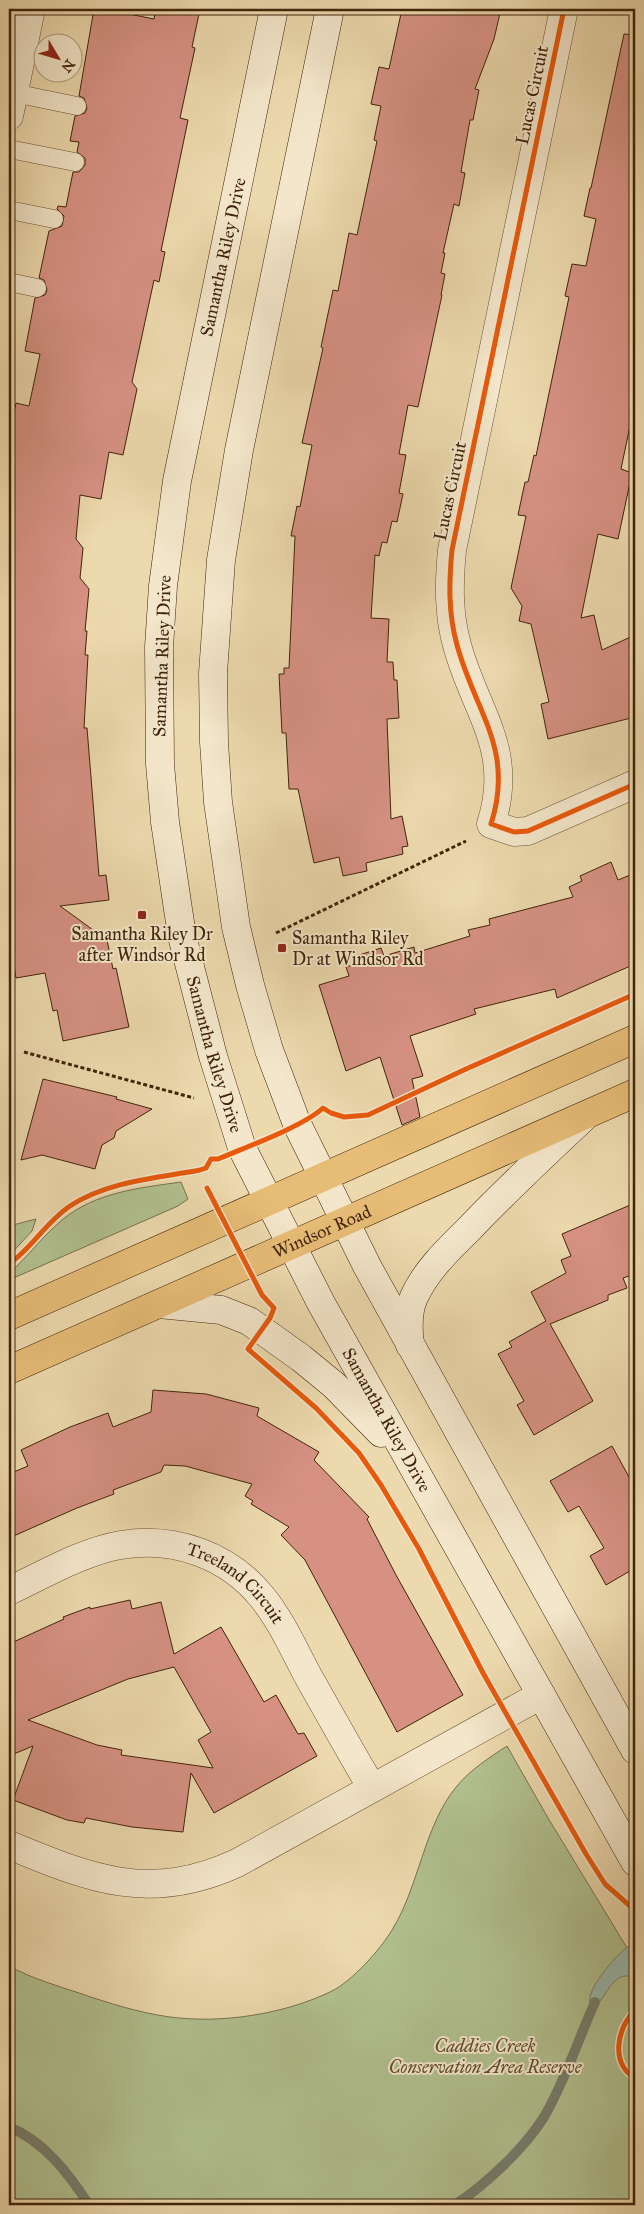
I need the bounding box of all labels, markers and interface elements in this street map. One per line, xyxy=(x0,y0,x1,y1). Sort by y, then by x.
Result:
north arrow xyxy=(32,32,82,82)
street label: Lucas Circuit xyxy=(511,43,553,147)
text: N xyxy=(57,56,78,76)
street label: Samantha Riley Drive xyxy=(195,176,251,338)
street label: Lucas Circuit xyxy=(429,439,471,543)
street label: Samantha Riley Drive xyxy=(148,575,176,737)
marker: Samantha Riley Dr after Windsor Rd xyxy=(136,909,148,921)
place label: Samantha Riley Dr after Windsor Rd xyxy=(71,923,213,966)
place label: Samantha Riley Dr at Windsor Rd xyxy=(292,927,423,970)
marker: Samantha Riley Dr at Windsor Rd xyxy=(276,942,288,954)
street label: Samantha Riley Drive xyxy=(182,973,247,1135)
street label: Windsor Road xyxy=(269,1200,374,1263)
street label: Samantha Riley Drive xyxy=(337,1344,436,1496)
street label: Treeland Circuit xyxy=(184,1538,289,1628)
park label: Caddies Creek Conservation Area Reserve xyxy=(389,2035,583,2078)

